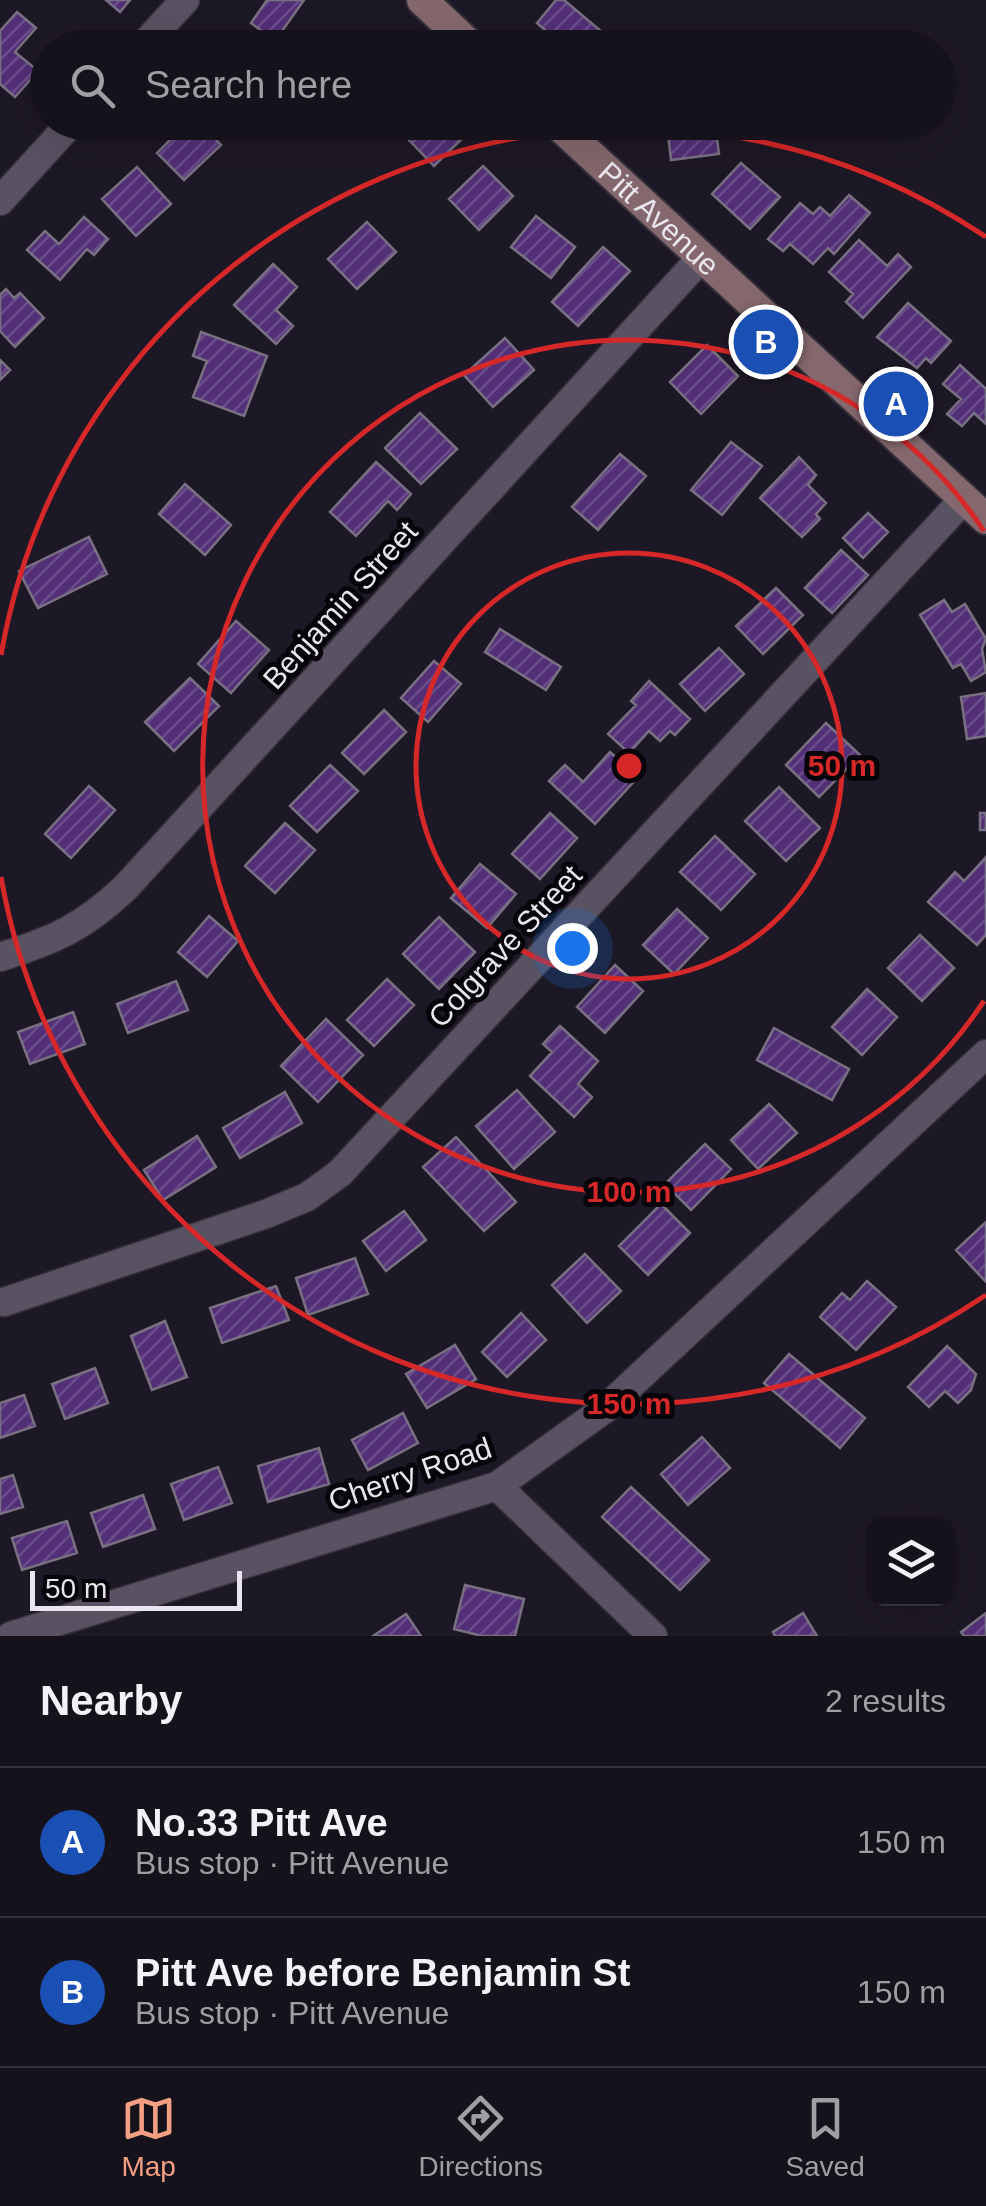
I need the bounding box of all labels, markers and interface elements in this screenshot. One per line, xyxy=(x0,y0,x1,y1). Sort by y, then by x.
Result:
search box xyxy=(30,30,956,140)
icon: search xyxy=(65,58,120,113)
text: Search here xyxy=(145,64,352,106)
street label: Pitt Avenue xyxy=(593,155,726,282)
pin: B xyxy=(734,304,798,380)
pin: A xyxy=(864,366,928,442)
street label: Benjamin Street xyxy=(256,514,424,695)
centre of rings xyxy=(611,748,647,784)
text: 50 m xyxy=(808,749,876,782)
street label: Colgrave Street xyxy=(422,858,589,1033)
your location xyxy=(547,923,598,974)
text: 100 m xyxy=(586,1175,672,1208)
text: 150 m xyxy=(586,1387,672,1420)
street label: Cherry Road xyxy=(324,1431,496,1517)
map controls xyxy=(866,1516,956,1606)
button: layers xyxy=(866,1516,956,1606)
scale bar xyxy=(30,1566,242,1610)
text: 50 m xyxy=(45,1573,107,1604)
text: Nearby xyxy=(40,1677,182,1724)
text: 2 results xyxy=(825,1683,946,1719)
text: No.33 Pitt Ave xyxy=(135,1802,388,1844)
text: A xyxy=(61,1824,84,1860)
text: 150 m xyxy=(857,1824,946,1860)
text: Bus stop · Pitt Avenue xyxy=(135,1845,449,1881)
text: Pitt Ave before Benjamin St xyxy=(135,1952,631,1994)
text: B xyxy=(61,1974,84,2010)
text: 150 m xyxy=(857,1974,946,2010)
text: Bus stop · Pitt Avenue xyxy=(135,1995,449,2031)
tab: Map xyxy=(121,2091,176,2183)
tab: Directions xyxy=(419,2091,543,2183)
tab: Saved xyxy=(785,2091,865,2183)

